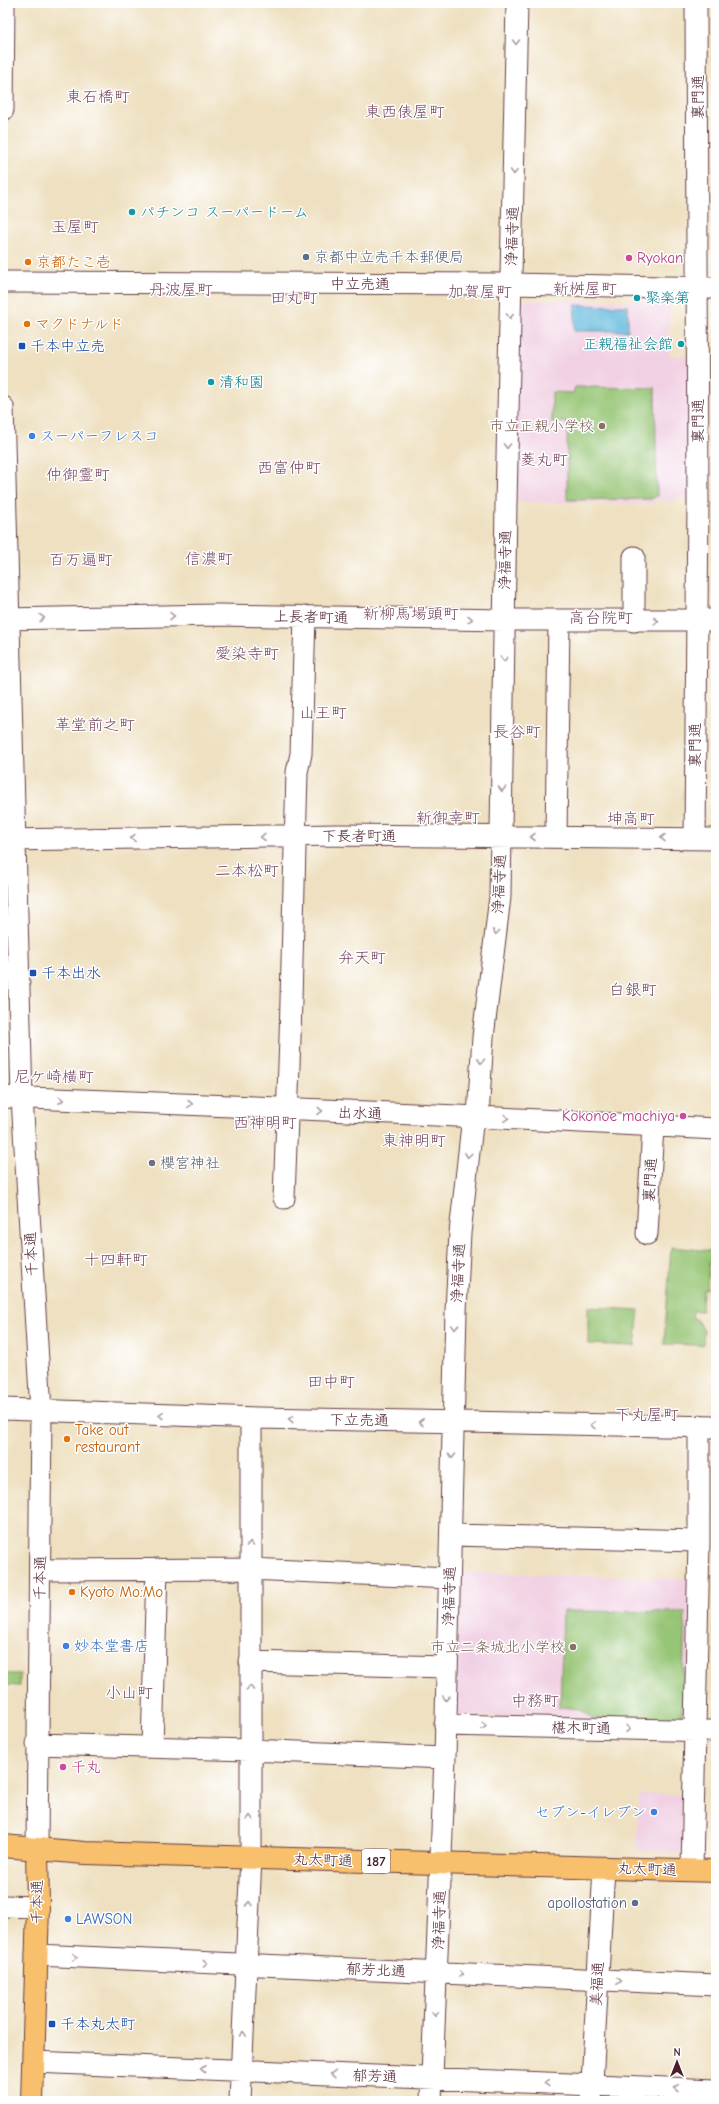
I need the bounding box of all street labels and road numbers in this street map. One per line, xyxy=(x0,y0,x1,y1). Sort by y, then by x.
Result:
street label: 裏門通 xyxy=(689,74,707,120)
street label: 浄福寺通 xyxy=(502,206,522,266)
street label: 中立売通 xyxy=(330,275,390,293)
street label: 裏門通 xyxy=(689,398,707,444)
street label: 浄福寺通 xyxy=(495,530,515,590)
street label: 上長者町通 xyxy=(273,607,349,627)
street label: 裏門通 xyxy=(686,722,704,768)
street label: 下長者町通 xyxy=(321,827,397,845)
street label: 浄福寺通 xyxy=(488,854,510,914)
street label: 出水通 xyxy=(337,1103,383,1123)
street label: 裏門通 xyxy=(640,1157,660,1203)
street label: 千本通 xyxy=(21,1231,41,1277)
street label: 浄福寺通 xyxy=(447,1243,469,1303)
street label: 下立売通 xyxy=(329,1410,389,1430)
street label: 千本通 xyxy=(31,1555,49,1601)
street label: 浄福寺通 xyxy=(439,1566,459,1626)
street label: 椹木町通 xyxy=(551,1718,611,1738)
road number: 187 xyxy=(362,1849,390,1873)
street label: 丸太町通 xyxy=(293,1850,353,1870)
street label: 丸太町通 xyxy=(617,1859,677,1879)
street label: 千本通 xyxy=(28,1879,46,1925)
street label: 浄福寺通 xyxy=(429,1890,449,1950)
street label: 郁芳北通 xyxy=(346,1959,406,1981)
street label: 美福通 xyxy=(587,1961,607,2007)
street label: 郁芳通 xyxy=(352,2066,398,2086)

